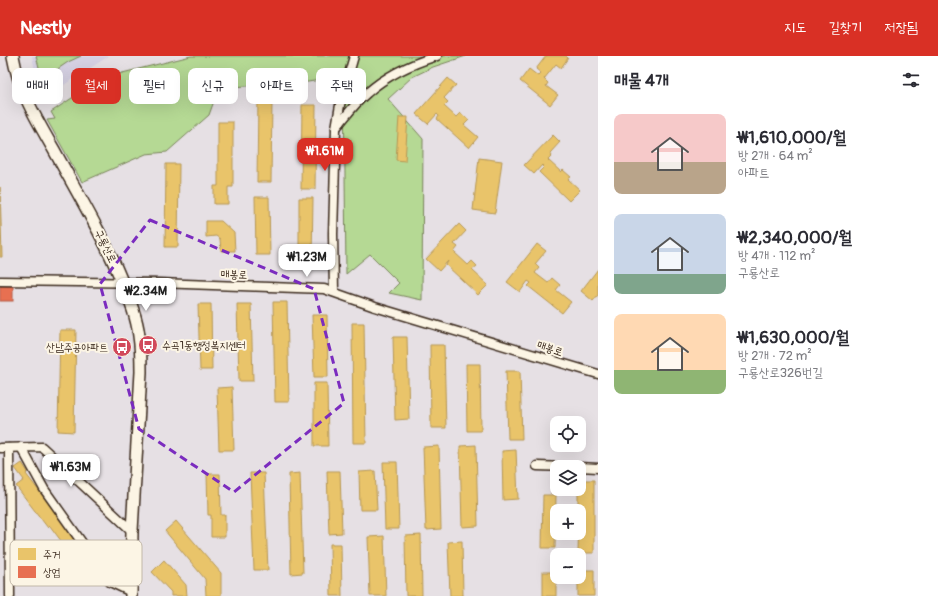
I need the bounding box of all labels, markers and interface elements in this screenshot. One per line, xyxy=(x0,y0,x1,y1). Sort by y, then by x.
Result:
text: Nestly xyxy=(20,16,71,40)
text: 지도 xyxy=(784,19,806,36)
text: 길찾기 xyxy=(828,19,862,36)
text: 저장됨 xyxy=(884,19,918,36)
chip: 매매 xyxy=(12,68,63,104)
chip: 월세 xyxy=(71,68,121,104)
chip: 필터 xyxy=(129,68,180,104)
chip: 신규 xyxy=(188,68,238,104)
chip: 아파트 xyxy=(246,68,308,104)
chip: 주택 xyxy=(316,68,366,104)
icon: filters xyxy=(900,69,922,91)
text: 매물 4개 xyxy=(614,70,669,91)
text: ₩1,610,000/월 xyxy=(738,127,846,148)
icon: home xyxy=(646,130,694,178)
pin: ₩1.61M xyxy=(292,138,358,172)
text: ₩1.61M xyxy=(306,143,344,159)
text: 방 2개 · 64 m² xyxy=(738,148,813,164)
text: 아파트 xyxy=(738,165,769,181)
street label: 구룡산로 xyxy=(92,227,119,265)
text: ₩2,340,000/월 xyxy=(738,227,852,248)
icon: home xyxy=(646,230,694,278)
pin: ₩1.23M xyxy=(274,244,340,278)
text: 방 4개 · 112 m² xyxy=(738,248,815,264)
text: ₩1.23M xyxy=(287,249,327,265)
text: 구룡산로 xyxy=(738,265,780,281)
street label: 매봉로 xyxy=(220,268,248,281)
pin: ₩2.34M xyxy=(113,278,179,312)
text: ₩2.34M xyxy=(125,283,167,299)
text: ₩1,630,000/월 xyxy=(738,327,849,348)
icon: home xyxy=(646,330,694,378)
bus stop icon: 수곡1동행정복지센터 xyxy=(137,334,159,356)
bus stop icon: 산남주공아파트 xyxy=(111,336,133,358)
street label: 매봉로 xyxy=(535,338,565,359)
place label: 수곡1동행정복지센터 xyxy=(162,339,246,352)
place label: 산남주공아파트 xyxy=(46,341,108,354)
text: 방 2개 · 72 m² xyxy=(738,348,812,364)
text: 구룡산로326번길 xyxy=(738,365,823,381)
map controls xyxy=(550,416,586,584)
button: locate xyxy=(550,416,586,452)
pin: ₩1.63M xyxy=(38,454,104,488)
text: ₩1.63M xyxy=(51,459,91,475)
button: layers xyxy=(550,460,586,496)
button: + xyxy=(550,504,586,540)
legend xyxy=(10,540,142,586)
text: 주거 xyxy=(43,548,61,561)
button: − xyxy=(550,548,586,584)
text: 상업 xyxy=(43,566,61,579)

